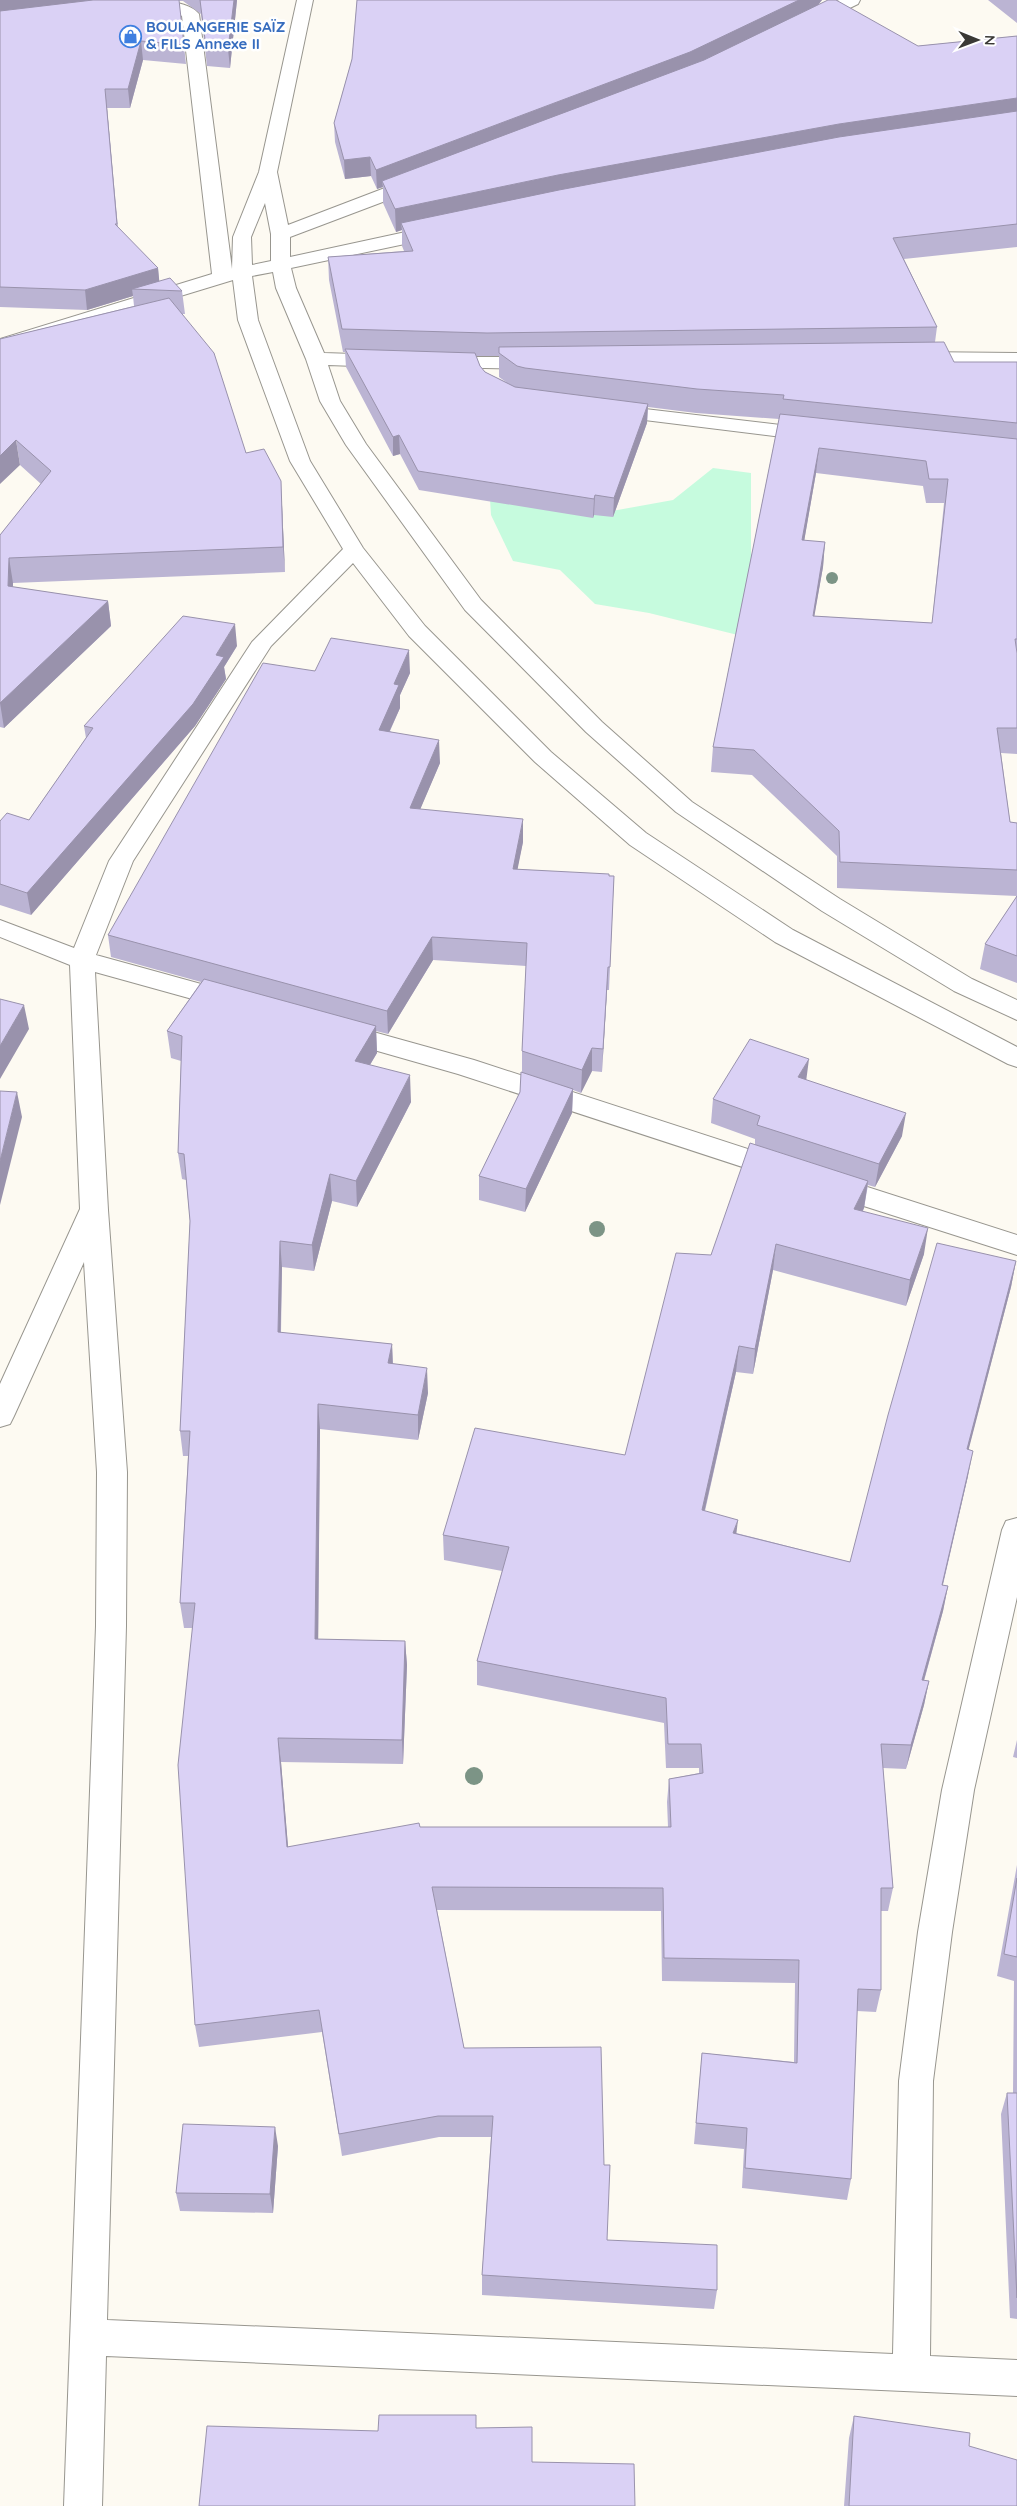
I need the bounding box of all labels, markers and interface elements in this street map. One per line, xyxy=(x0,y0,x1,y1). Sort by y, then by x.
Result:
north arrow xyxy=(952,15,1002,65)
place label: BOULANGERIE SAÏZ & FILS Annexe II xyxy=(146,17,286,53)
shop icon: BOULANGERIE SAÏZ & FILS Annexe II xyxy=(118,24,142,48)
text: N xyxy=(981,35,999,46)

